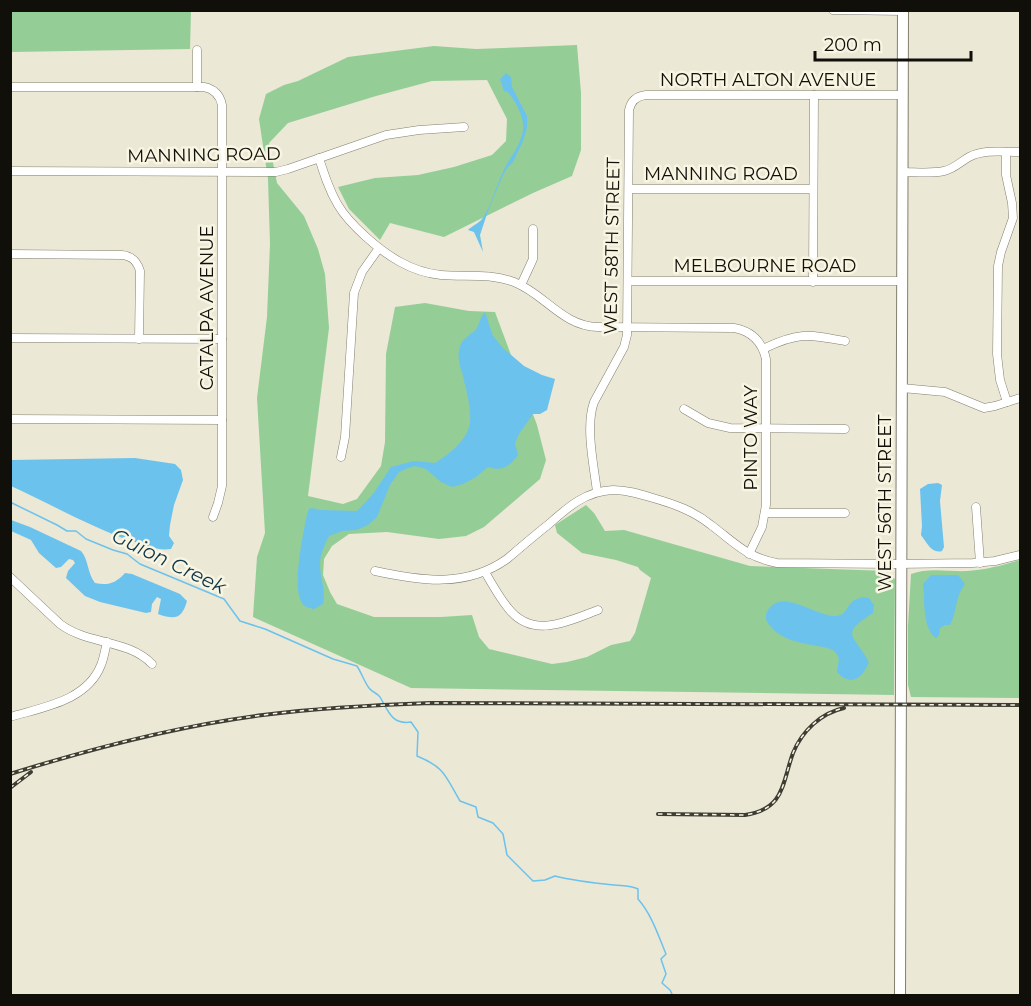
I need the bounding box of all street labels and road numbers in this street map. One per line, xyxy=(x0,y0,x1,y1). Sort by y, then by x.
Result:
street label: NORTH ALTON AVENUE xyxy=(660,69,876,91)
street label: MANNING ROAD xyxy=(127,143,281,167)
street label: WEST 58TH STREET xyxy=(599,156,625,335)
street label: MANNING ROAD xyxy=(644,163,798,185)
street label: CATALPA AVENUE xyxy=(196,225,218,391)
street label: MELBOURNE ROAD xyxy=(674,255,856,277)
street label: PINTO WAY xyxy=(740,385,762,491)
street label: WEST 56TH STREET xyxy=(874,414,896,592)

